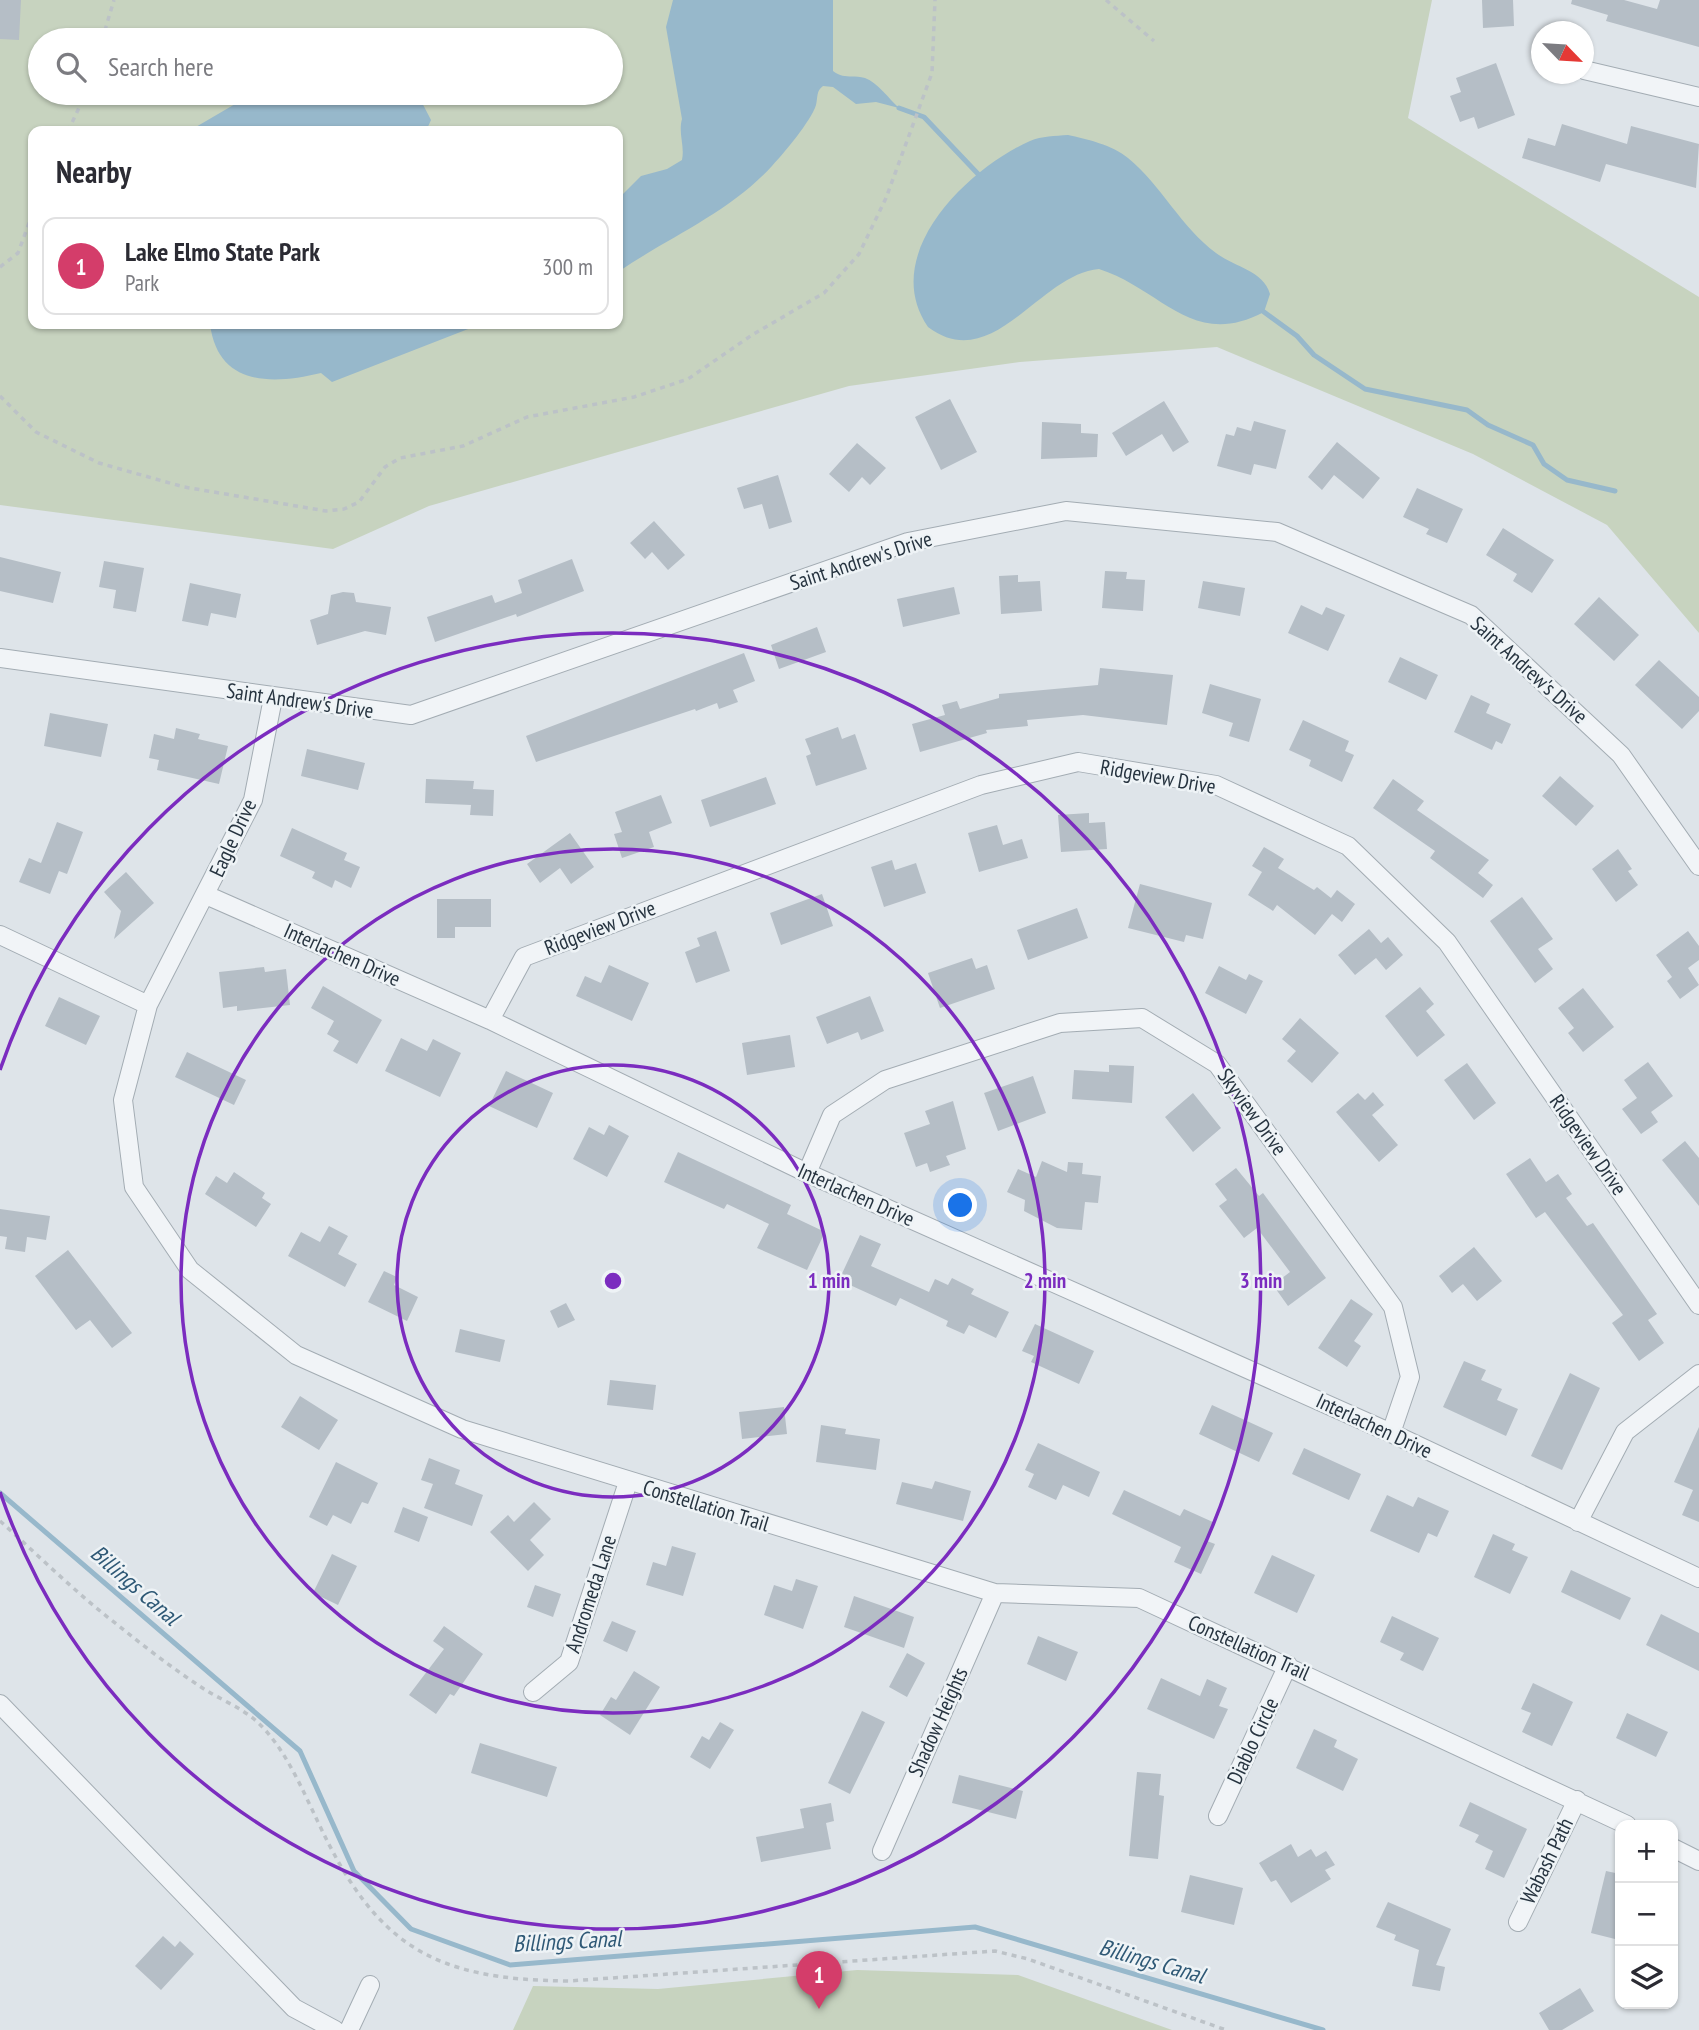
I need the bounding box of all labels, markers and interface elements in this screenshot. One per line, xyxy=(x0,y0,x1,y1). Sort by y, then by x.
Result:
north arrow xyxy=(1531,21,1594,84)
search box xyxy=(28,28,623,105)
icon: search xyxy=(52,48,90,86)
text: Search here xyxy=(108,50,214,83)
text: Nearby xyxy=(56,152,131,191)
text: Lake Elmo State Park xyxy=(125,235,320,268)
text: 1 xyxy=(76,252,87,281)
text: 300 m xyxy=(542,252,593,281)
text: Park xyxy=(125,268,159,297)
street label: Saint Andrew's Drive xyxy=(786,525,935,596)
street label: Saint Andrew's Drive xyxy=(1465,610,1593,729)
street label: Saint Andrew's Drive xyxy=(225,677,375,724)
street label: Ridgeview Drive xyxy=(1098,753,1218,800)
street label: Eagle Drive xyxy=(203,795,262,881)
street label: Ridgeview Drive xyxy=(540,894,659,961)
street label: Interlachen Drive xyxy=(280,917,405,992)
street label: Skyview Drive xyxy=(1212,1063,1293,1161)
street label: Ridgeview Drive xyxy=(1544,1089,1633,1200)
street label: Interlachen Drive xyxy=(794,1157,919,1232)
your location xyxy=(943,1188,977,1222)
text: 1 min xyxy=(808,1267,850,1294)
text: 2 min xyxy=(1024,1267,1066,1294)
text: 3 min xyxy=(1240,1267,1282,1294)
centre of rings xyxy=(601,1269,625,1293)
street label: Interlachen Drive xyxy=(1312,1387,1436,1464)
street label: Constellation Trail xyxy=(640,1474,773,1538)
street label: Andromeda Lane xyxy=(559,1532,622,1656)
water label: Billings Canal xyxy=(85,1538,188,1633)
street label: Constellation Trail xyxy=(1184,1609,1314,1686)
street label: Shadow Heights xyxy=(901,1663,974,1781)
street label: Diablo Circle xyxy=(1221,1693,1284,1788)
street label: Wabash Path xyxy=(1514,1813,1579,1908)
map controls xyxy=(1615,1820,1678,2009)
button: + xyxy=(1615,1820,1678,1883)
button: − xyxy=(1615,1883,1678,1946)
water label: Billings Canal xyxy=(512,1923,624,1958)
water label: Billings Canal xyxy=(1096,1932,1211,1990)
button: layers xyxy=(1615,1946,1678,2009)
pin: 1 xyxy=(796,1951,842,2009)

